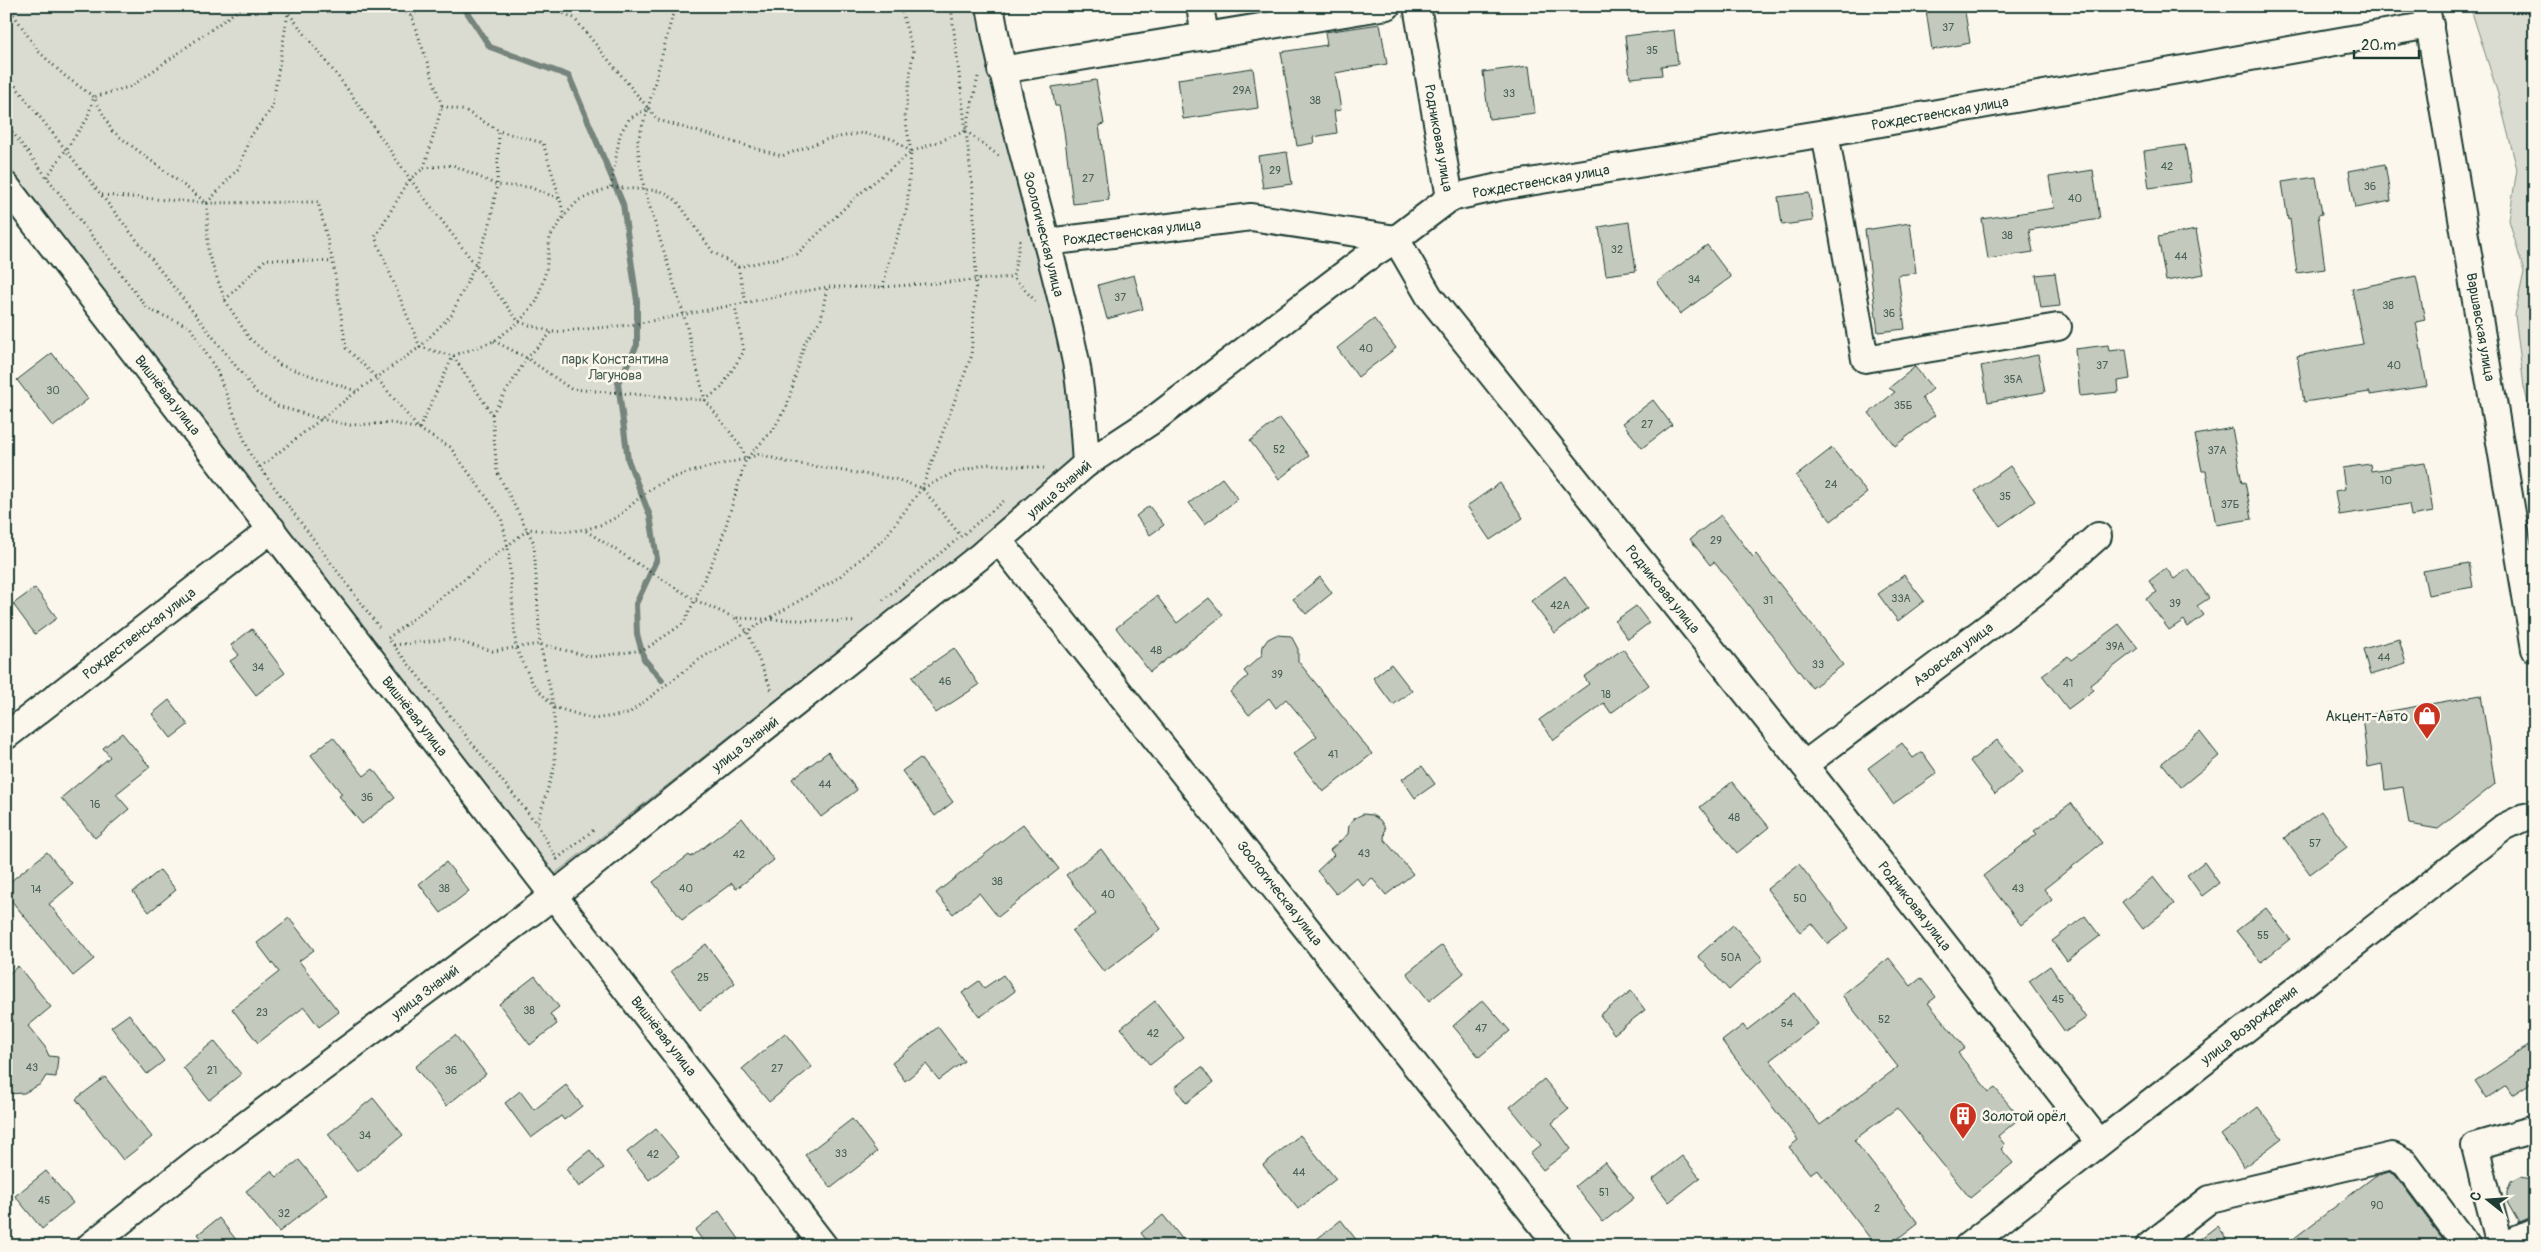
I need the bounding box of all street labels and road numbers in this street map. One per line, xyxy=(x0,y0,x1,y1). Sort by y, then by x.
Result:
street label: Родниковая улица xyxy=(1421,83,1456,193)
street label: Рождественская улица xyxy=(1870,93,2010,134)
street label: Рождественская улица xyxy=(1471,161,1611,202)
street label: Зоологическая улица xyxy=(1020,170,1067,299)
street label: Рождественская улица xyxy=(1062,216,1202,249)
street label: Варшавская улица xyxy=(2463,272,2498,383)
street label: Вишнёвая улица xyxy=(131,352,204,439)
street label: улица Знаний xyxy=(1023,457,1095,523)
street label: Родниковая улица xyxy=(1622,542,1703,637)
street label: Рождественская улица xyxy=(79,584,199,683)
street label: Азовская улица xyxy=(1910,619,1997,690)
street label: Вишнёвая улица xyxy=(378,673,451,760)
street label: улица Знаний xyxy=(708,713,782,776)
street label: Зоологическая улица xyxy=(1233,837,1326,949)
street label: Родниковая улица xyxy=(1874,858,1955,954)
street label: улица Знаний xyxy=(388,962,462,1024)
street label: улица Возрождения xyxy=(2197,982,2301,1069)
street label: Вишнёвая улица xyxy=(627,993,700,1080)

